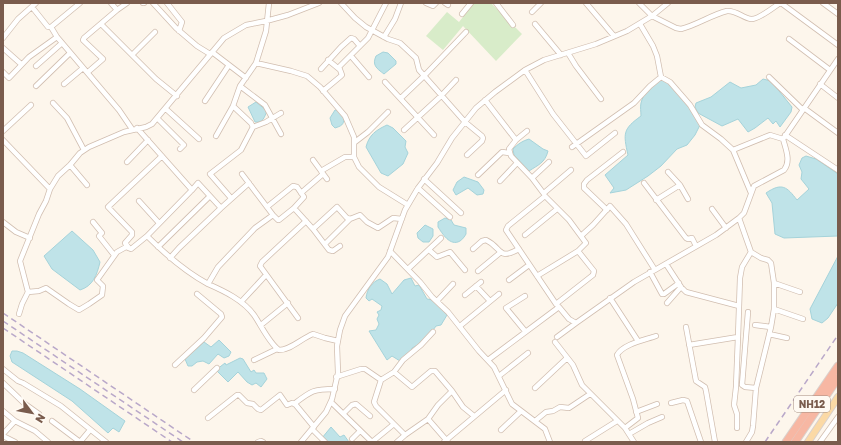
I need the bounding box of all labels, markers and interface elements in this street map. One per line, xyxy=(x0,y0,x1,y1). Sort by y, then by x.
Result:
north arrow xyxy=(12,393,52,433)
road number: NH12 xyxy=(794,396,830,412)
text: N xyxy=(33,412,49,426)

